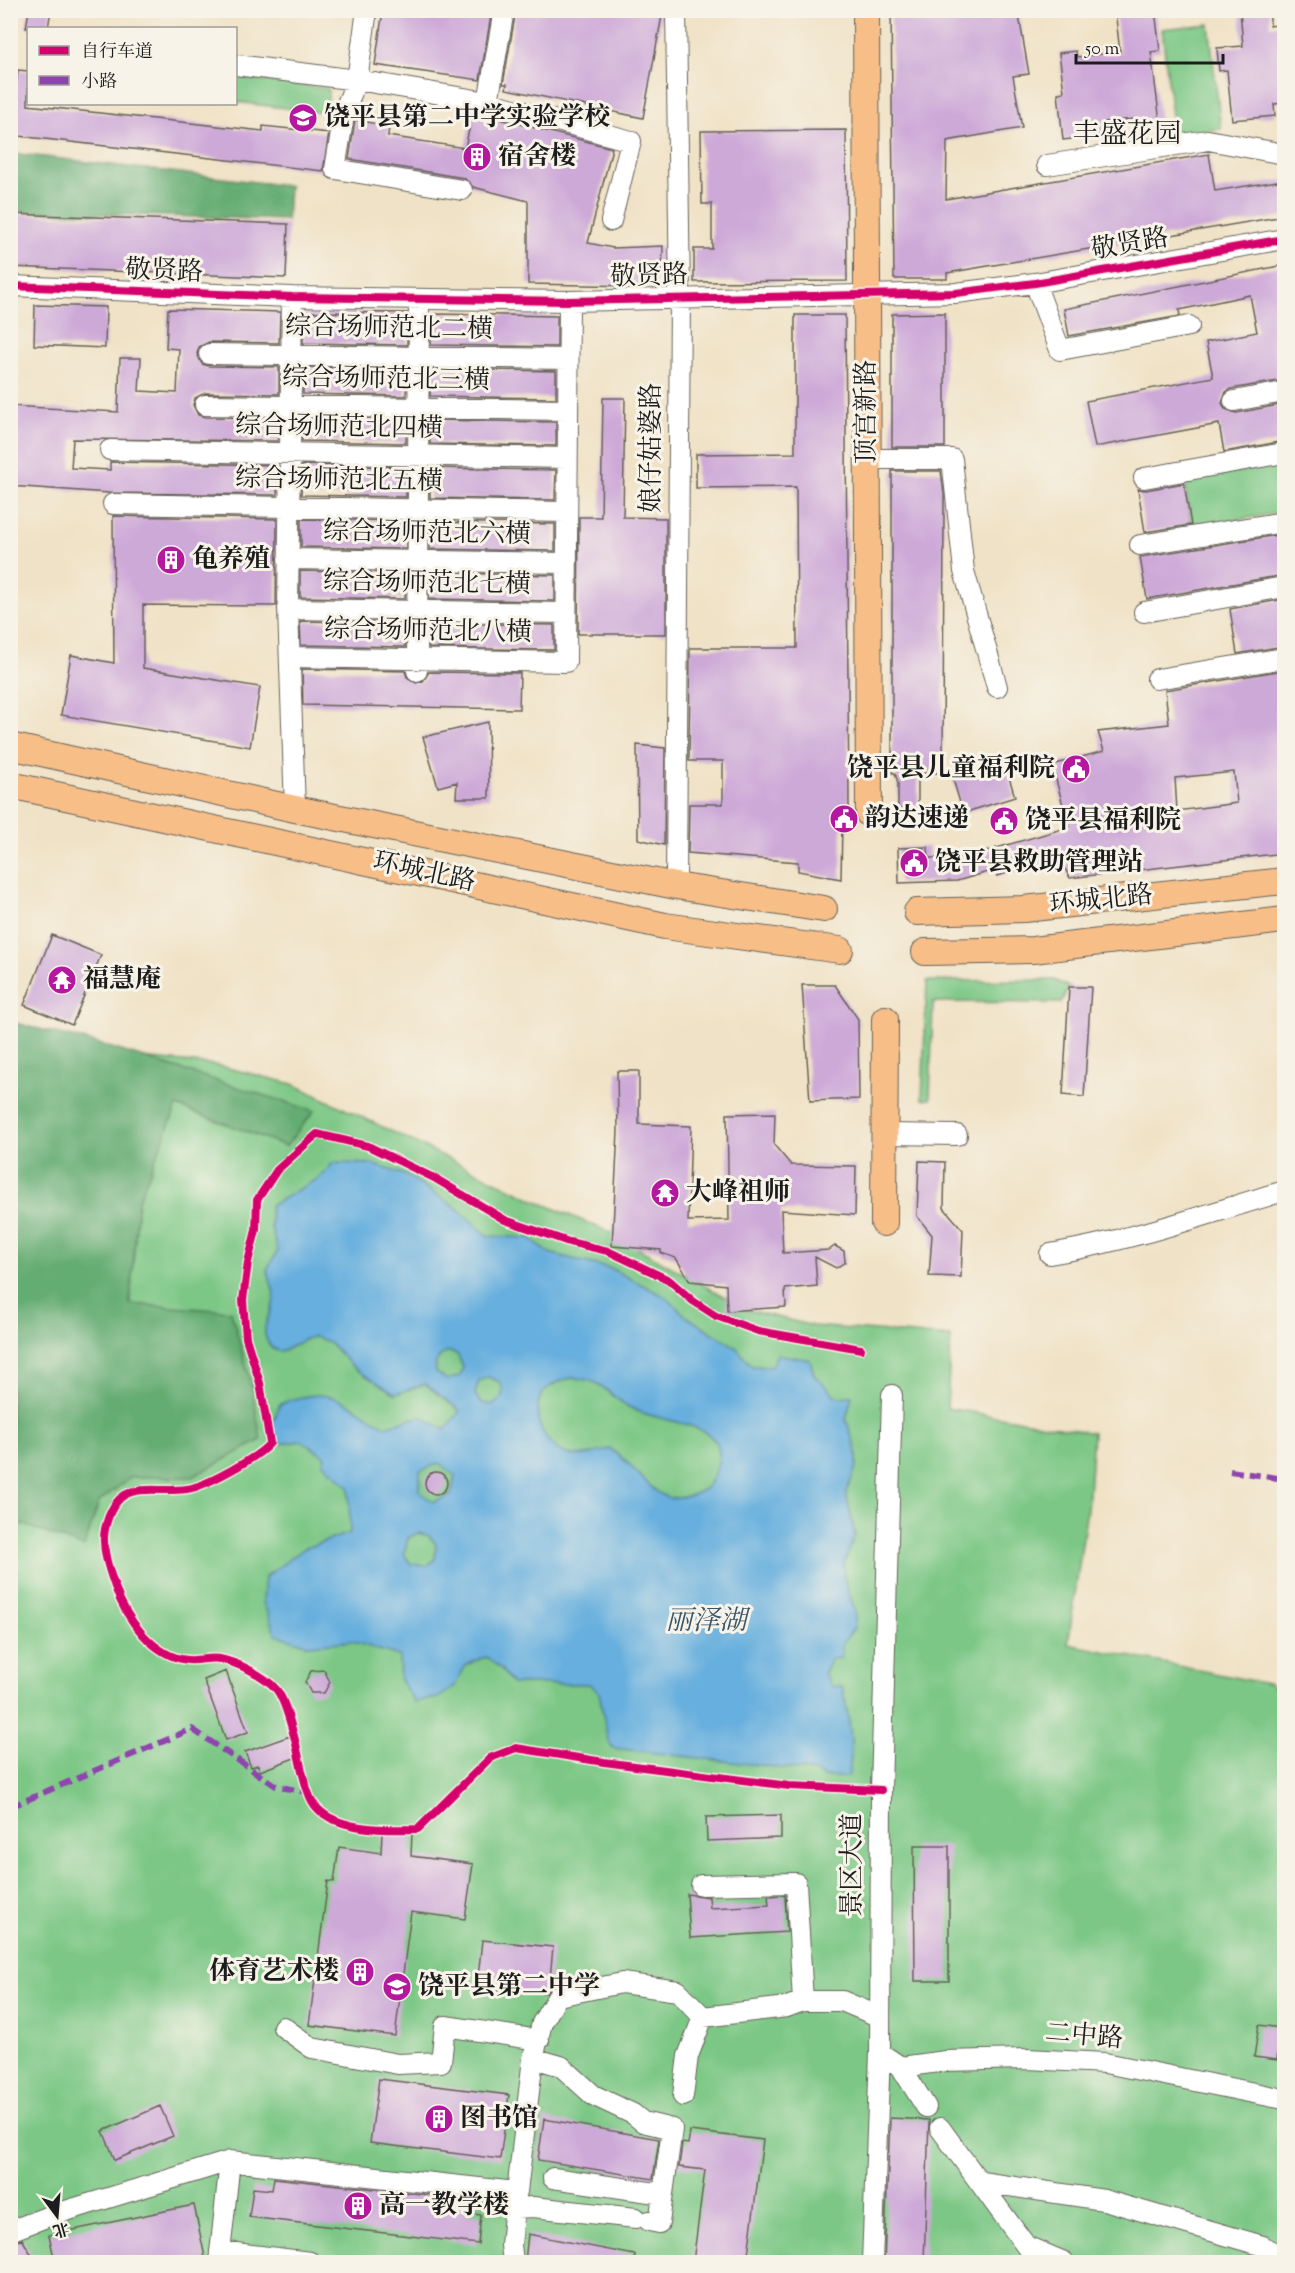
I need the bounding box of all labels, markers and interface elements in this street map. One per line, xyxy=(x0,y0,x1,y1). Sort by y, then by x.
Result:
legend xyxy=(27,27,237,105)
scale bar xyxy=(1076,27,1223,65)
text: 50 m xyxy=(1084,37,1120,63)
text: 自行车道 xyxy=(81,40,153,66)
text: 小路 xyxy=(81,70,117,96)
place label: 饶平县第二中学实验学校 xyxy=(324,100,610,137)
school or university icon: 饶平县第二中学实验学校 xyxy=(287,102,319,134)
district label: 丰盛花园 xyxy=(1073,116,1181,155)
place label: 宿舍楼 xyxy=(498,139,576,176)
building icon: 宿舍楼 xyxy=(461,141,493,173)
street label: 敬贤路 xyxy=(1088,220,1172,270)
street label: 敬贤路 xyxy=(124,252,204,292)
street label: 敬贤路 xyxy=(609,257,689,297)
street label: 综合场师范北二横 xyxy=(285,309,493,349)
street label: 综合场师范北三横 xyxy=(282,360,490,400)
street label: 顶宫新路 xyxy=(849,360,886,464)
street label: 娘仔姑婆路 xyxy=(634,383,671,513)
street label: 综合场师范北四横 xyxy=(235,408,443,448)
street label: 综合场师范北五横 xyxy=(235,461,443,501)
street label: 综合场师范北六横 xyxy=(323,514,531,554)
place label: 龟养殖 xyxy=(192,542,270,579)
building icon: 龟养殖 xyxy=(155,544,187,576)
street label: 综合场师范北七横 xyxy=(323,564,531,604)
street label: 综合场师范北八横 xyxy=(324,612,532,652)
place label: 饶平县儿童福利院 xyxy=(847,751,1055,788)
public building icon: 饶平县儿童福利院 xyxy=(1060,753,1092,785)
place label: 韵达速递 xyxy=(865,801,969,838)
public building icon: 韵达速递 xyxy=(828,803,860,835)
place label: 饶平县福利院 xyxy=(1025,803,1181,840)
public building icon: 饶平县福利院 xyxy=(988,805,1020,837)
street label: 环城北路 xyxy=(369,844,479,902)
place label: 饶平县救助管理站 xyxy=(935,845,1143,882)
public building icon: 饶平县救助管理站 xyxy=(898,847,930,879)
street label: 环城北路 xyxy=(1047,877,1155,925)
place label: 福慧庵 xyxy=(83,962,161,999)
temple icon: 福慧庵 xyxy=(46,964,78,996)
place label: 大峰祖师 xyxy=(686,1175,790,1212)
temple icon: 大峰祖师 xyxy=(649,1177,681,1209)
water label: 丽泽湖 xyxy=(666,1603,751,1642)
street label: 景区大道 xyxy=(835,1813,872,1917)
place label: 体育艺术楼 xyxy=(209,1954,339,1991)
building icon: 体育艺术楼 xyxy=(344,1956,376,1988)
place label: 饶平县第二中学 xyxy=(418,1969,600,2006)
school or university icon: 饶平县第二中学 xyxy=(381,1971,413,2003)
street label: 二中路 xyxy=(1044,2015,1124,2059)
place label: 图书馆 xyxy=(460,2101,538,2138)
building icon: 图书馆 xyxy=(423,2103,455,2135)
north arrow xyxy=(27,2186,87,2246)
place label: 高一教学楼 xyxy=(379,2188,509,2225)
building icon: 高一教学楼 xyxy=(342,2190,374,2222)
text: 北 xyxy=(50,2215,71,2241)

